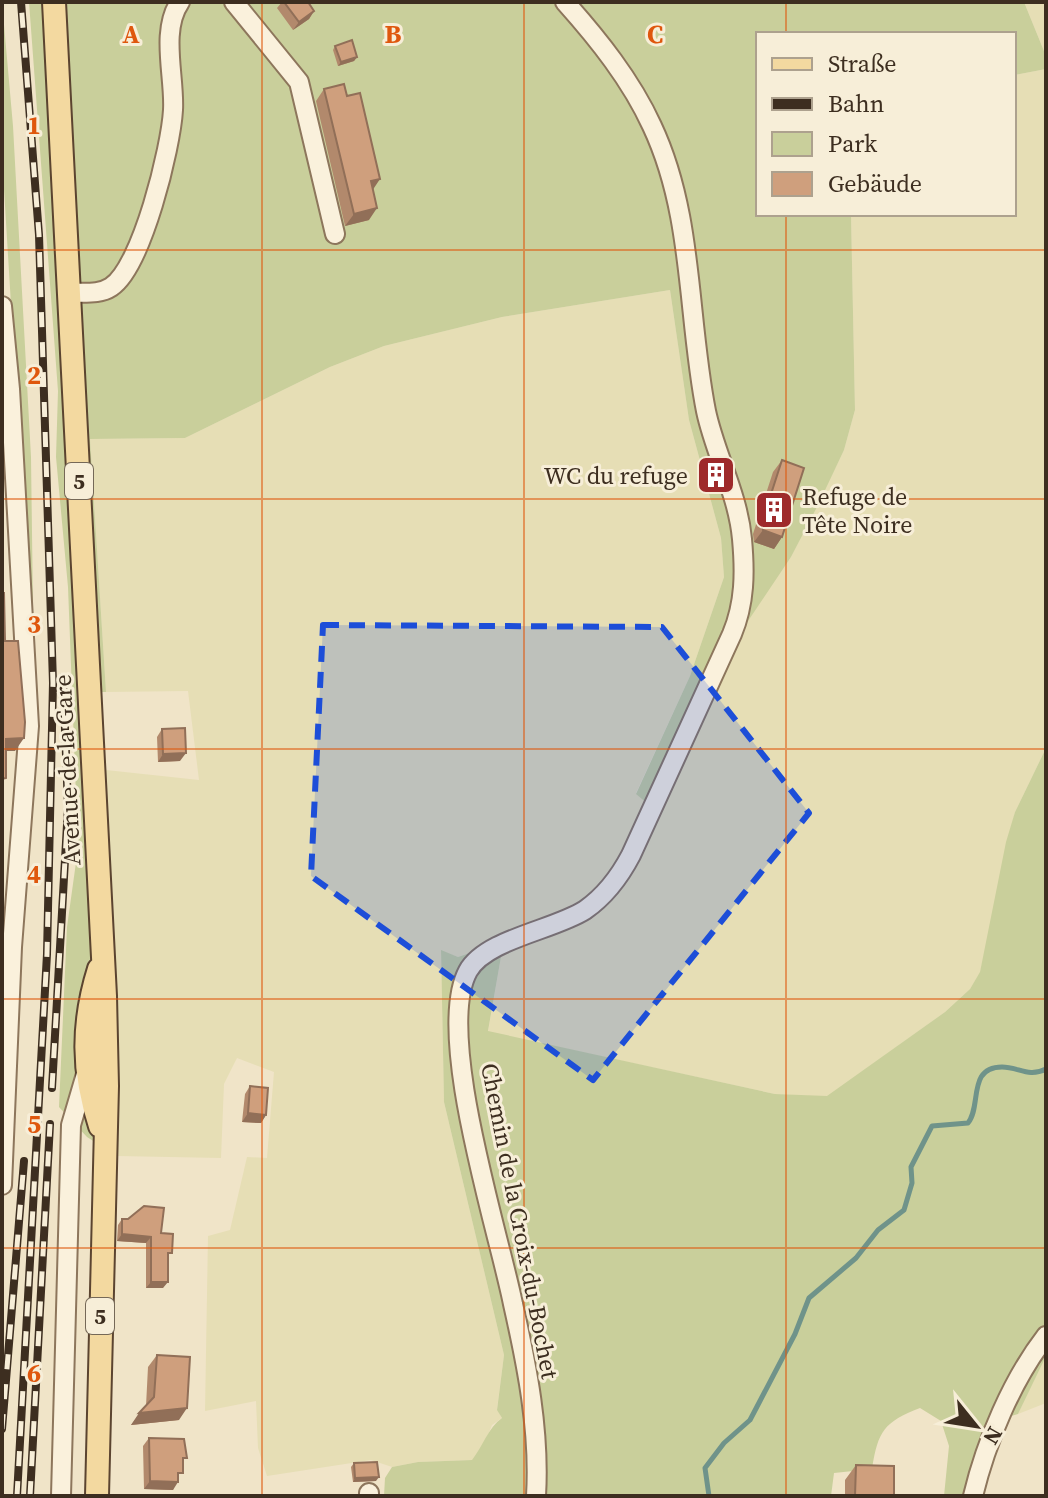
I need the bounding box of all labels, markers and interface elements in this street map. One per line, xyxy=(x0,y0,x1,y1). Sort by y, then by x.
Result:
text: A xyxy=(122,16,140,52)
text: B xyxy=(385,16,402,52)
text: C xyxy=(647,16,663,52)
legend xyxy=(756,32,1016,216)
text: Straße xyxy=(828,47,896,80)
text: Bahn xyxy=(828,87,884,120)
text: 1 xyxy=(27,107,41,143)
text: Park xyxy=(828,127,878,160)
text: Gebäude xyxy=(828,167,922,200)
text: 2 xyxy=(27,357,41,393)
building icon: WC du refuge xyxy=(695,454,737,496)
place label: WC du refuge xyxy=(544,459,688,492)
road number: 5 xyxy=(65,463,93,499)
place label: Refuge de Tête Noire xyxy=(802,480,913,541)
building icon: Refuge de Tête Noire xyxy=(753,489,795,531)
text: 3 xyxy=(27,606,41,642)
street label: Avenue de la Gare xyxy=(46,674,88,866)
text: 4 xyxy=(27,856,41,892)
street label: Chemin de la Croix-du-Bochet xyxy=(473,1060,567,1382)
text: 5 xyxy=(27,1106,41,1142)
road number: 5 xyxy=(86,1298,114,1334)
text: 6 xyxy=(27,1355,41,1391)
north arrow xyxy=(936,1386,1016,1466)
text: N xyxy=(976,1422,1010,1450)

